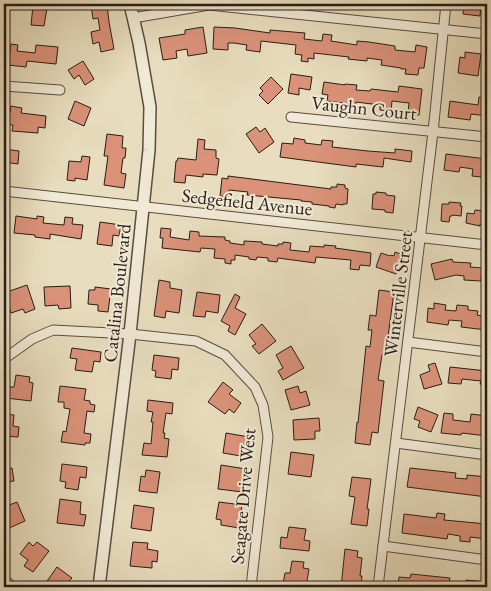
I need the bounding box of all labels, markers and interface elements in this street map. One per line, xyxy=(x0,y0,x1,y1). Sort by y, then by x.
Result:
street label: Vaughn Court xyxy=(310,90,418,126)
street label: Sedgefield Avenue xyxy=(180,183,314,221)
street label: Catalina Boulevard xyxy=(97,222,137,364)
street label: Winterville Street xyxy=(378,230,418,358)
street label: Seagate Drive West xyxy=(225,427,261,565)

